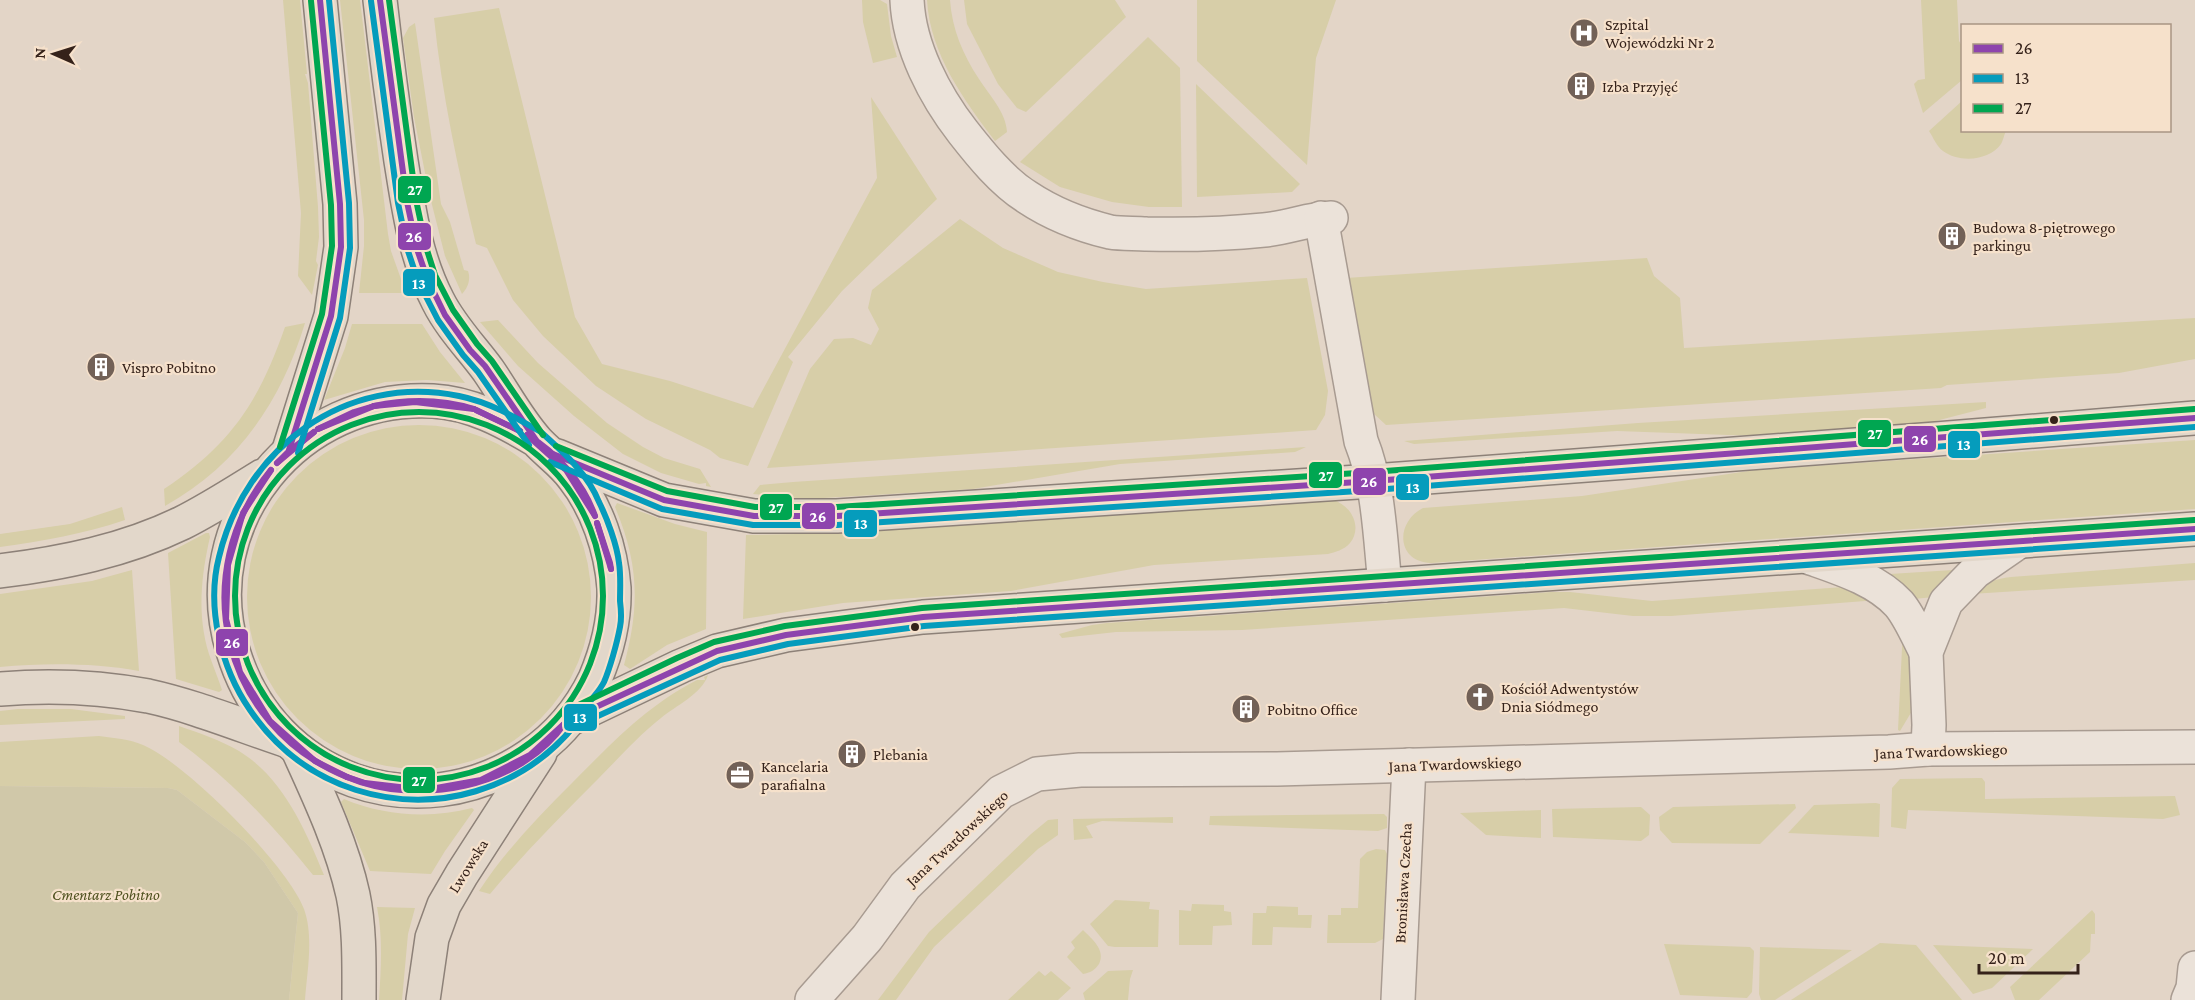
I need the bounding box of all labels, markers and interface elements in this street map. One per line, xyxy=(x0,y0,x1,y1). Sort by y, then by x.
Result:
place label: Szpital Wojewódzki Nr 2 xyxy=(1605,16,1715,52)
hospital icon: Szpital Wojewódzki Nr 2 xyxy=(1568,17,1600,49)
north arrow xyxy=(24,24,84,84)
legend xyxy=(1961,24,2171,132)
text: 26 xyxy=(2015,38,2033,58)
text: N xyxy=(31,47,48,59)
text: 13 xyxy=(2015,68,2030,88)
building icon: Izba Przyjęć xyxy=(1565,70,1597,102)
place label: Izba Przyjęć xyxy=(1602,78,1678,96)
text: 27 xyxy=(2015,98,2032,118)
line badge: 27 xyxy=(397,175,432,204)
text: 27 xyxy=(407,181,423,198)
place label: Budowa 8-piętrowego parkingu xyxy=(1973,219,2116,255)
building icon: Budowa 8-piętrowego parkingu xyxy=(1936,220,1968,252)
line badge: 26 xyxy=(397,222,432,251)
text: 26 xyxy=(406,228,422,245)
line badge: 13 xyxy=(402,268,436,297)
text: 13 xyxy=(412,275,426,292)
building icon: Vispro Pobitno xyxy=(85,351,117,383)
place label: Vispro Pobitno xyxy=(122,359,216,377)
unlabelled marker xyxy=(2048,414,2060,426)
line badge: 27 xyxy=(1857,419,1892,448)
text: 27 xyxy=(1867,425,1883,442)
line badge: 26 xyxy=(1903,425,1937,453)
line badge: 13 xyxy=(1947,430,1981,459)
text: 26 xyxy=(1912,431,1928,448)
text: 13 xyxy=(1957,436,1971,453)
line badge: 27 xyxy=(1308,461,1343,489)
text: 27 xyxy=(1318,467,1334,484)
line badge: 26 xyxy=(1352,467,1387,496)
text: 26 xyxy=(1361,473,1377,490)
line badge: 13 xyxy=(1395,473,1430,501)
text: 13 xyxy=(1406,479,1420,496)
line badge: 27 xyxy=(759,493,793,521)
text: 27 xyxy=(768,499,784,516)
line badge: 26 xyxy=(801,502,836,530)
text: 26 xyxy=(810,508,826,525)
line badge: 13 xyxy=(843,509,878,538)
text: 13 xyxy=(854,515,868,532)
unlabelled marker xyxy=(909,621,921,633)
line badge: 26 xyxy=(215,628,249,657)
text: 26 xyxy=(224,634,240,651)
place label: Kościół Adwentystów Dnia Siódmego xyxy=(1501,680,1639,716)
church icon: Kościół Adwentystów Dnia Siódmego xyxy=(1464,681,1496,713)
building icon: Pobitno Office xyxy=(1230,693,1262,725)
place label: Pobitno Office xyxy=(1267,701,1357,718)
line badge: 13 xyxy=(563,703,598,732)
text: 13 xyxy=(573,709,587,726)
building icon: Plebania xyxy=(836,738,868,770)
street label: Jana Twardowskiego xyxy=(1872,740,2008,763)
place label: Plebania xyxy=(873,746,929,763)
street label: Jana Twardowskiego xyxy=(1386,753,1522,776)
place label: Kancelaria parafialna xyxy=(761,758,829,794)
office icon: Kancelaria parafialna xyxy=(724,759,756,791)
line badge: 27 xyxy=(402,766,436,794)
text: 27 xyxy=(411,772,427,789)
street label: Jana Twardowskiego xyxy=(901,786,1012,892)
street label: Bronisława Czecha xyxy=(1391,822,1415,944)
street label: Lwowska xyxy=(445,836,491,896)
park label: Cmentarz Pobitno xyxy=(52,886,160,903)
scale bar xyxy=(1979,937,2078,975)
text: 20 m xyxy=(1988,948,2025,968)

